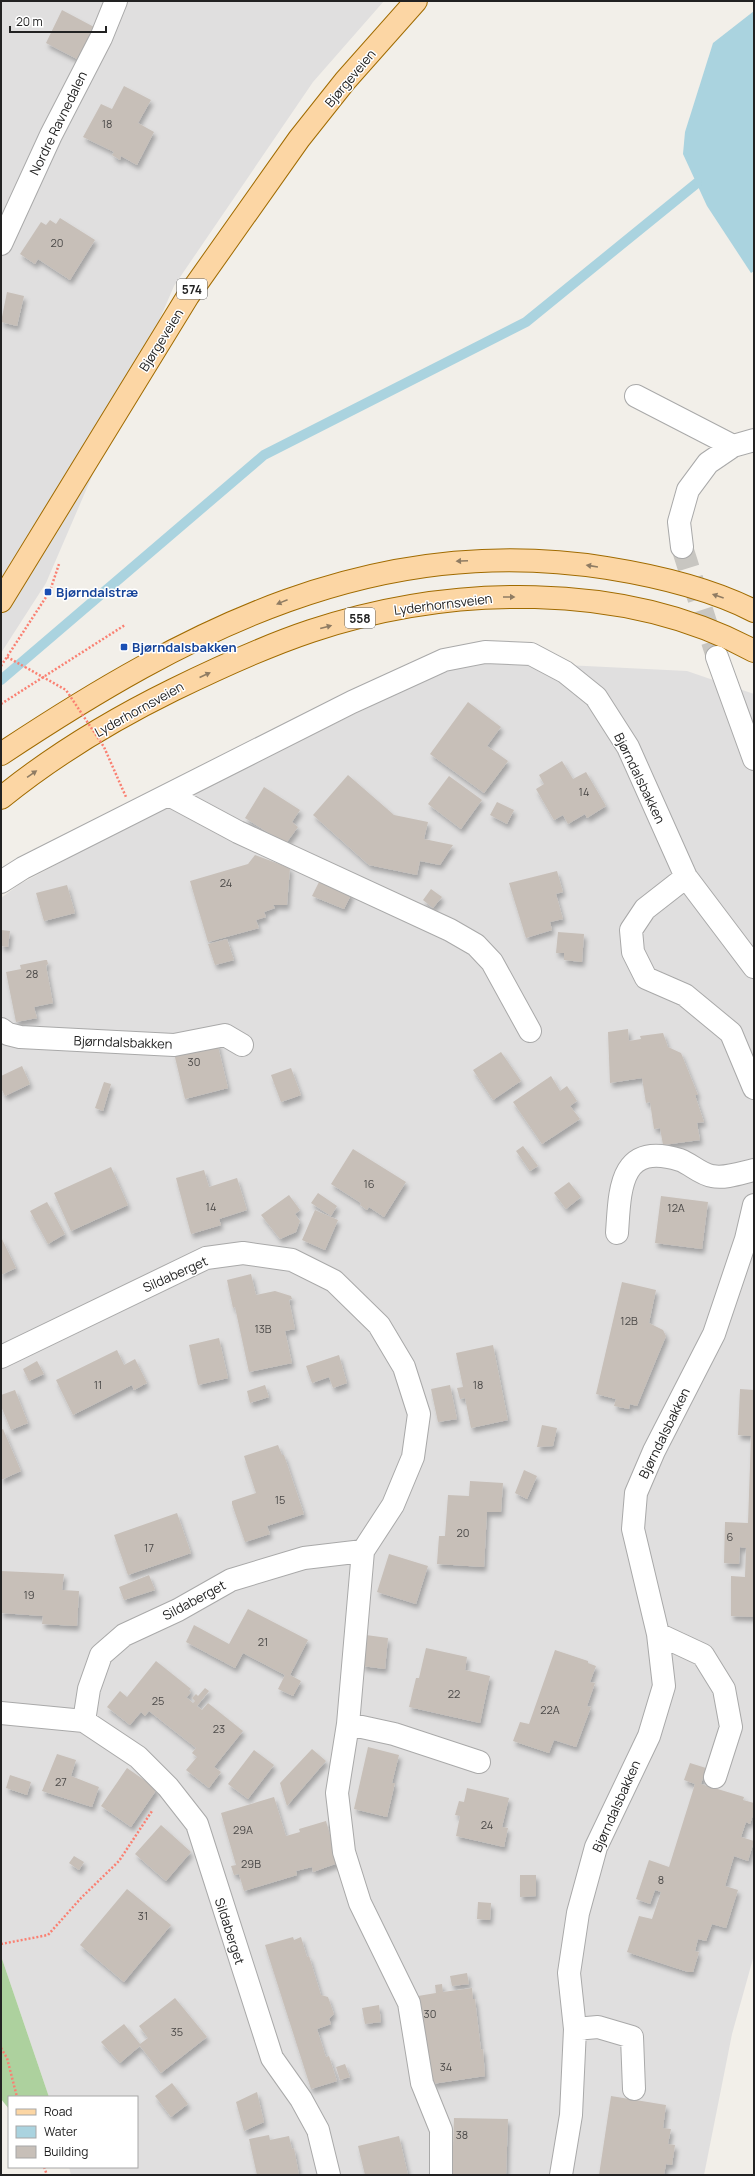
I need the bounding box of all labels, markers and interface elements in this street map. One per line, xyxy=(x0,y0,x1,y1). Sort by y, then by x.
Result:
scale bar xyxy=(10,8,106,34)
text: 20 m xyxy=(16,13,43,30)
street label: Bjørgeveien xyxy=(320,45,380,111)
street label: Nordre Ravnedalen xyxy=(25,68,91,178)
house number: 18 xyxy=(102,116,112,131)
house number: 20 xyxy=(51,235,63,250)
road number: 574 xyxy=(177,279,207,299)
street label: Bjørgeveien xyxy=(135,305,187,375)
one-way arrow xyxy=(456,558,468,565)
one-way arrow xyxy=(586,563,598,569)
place label: Bjørndalstræ xyxy=(56,583,138,601)
marker: Bjørndalstræ xyxy=(43,587,53,597)
street label: Lyderhornsveien xyxy=(393,589,493,619)
one-way arrow xyxy=(712,593,724,599)
one-way arrow xyxy=(503,594,516,600)
one-way arrow xyxy=(275,600,287,606)
road number: 558 xyxy=(345,608,375,628)
one-way arrow xyxy=(320,624,332,630)
place label: Bjørndalsbakken xyxy=(132,638,237,656)
marker: Bjørndalsbakken xyxy=(119,642,129,652)
one-way arrow xyxy=(199,672,211,678)
street label: Lyderhornsveien xyxy=(91,677,187,741)
street label: Bjørndalsbakken xyxy=(610,730,670,826)
one-way arrow xyxy=(27,770,37,778)
house number: 14 xyxy=(579,784,589,799)
house number: 24 xyxy=(220,875,232,890)
house number: 28 xyxy=(26,966,38,981)
street label: Bjørndalsbakken xyxy=(73,1031,173,1053)
house number: 30 xyxy=(188,1054,200,1069)
house number: 16 xyxy=(363,1176,375,1191)
house number: 14 xyxy=(206,1199,216,1214)
house number: 12A xyxy=(667,1200,685,1215)
street label: Sildaberget xyxy=(140,1252,210,1296)
house number: 12B xyxy=(620,1313,638,1328)
house number: 13B xyxy=(254,1321,272,1336)
house number: 11 xyxy=(94,1377,102,1392)
house number: 18 xyxy=(473,1377,483,1392)
street label: Bjørndalsbakken xyxy=(634,1385,694,1481)
house number: 15 xyxy=(275,1492,285,1507)
house number: 20 xyxy=(457,1525,469,1540)
house number: 6 xyxy=(727,1529,734,1544)
house number: 17 xyxy=(144,1540,154,1555)
street label: Sildaberget xyxy=(159,1576,229,1624)
house number: 19 xyxy=(23,1587,35,1602)
house number: 21 xyxy=(258,1634,268,1649)
house number: 22 xyxy=(448,1686,460,1701)
house number: 25 xyxy=(152,1693,164,1708)
house number: 22A xyxy=(540,1702,560,1717)
house number: 23 xyxy=(213,1721,225,1736)
street label: Bjørndalsbakken xyxy=(588,1757,644,1855)
house number: 27 xyxy=(55,1774,67,1789)
house number: 24 xyxy=(481,1817,493,1832)
house number: 29A xyxy=(233,1822,253,1837)
house number: 29B xyxy=(241,1856,261,1871)
house number: 8 xyxy=(658,1872,664,1887)
street label: Sildaberget xyxy=(211,1895,249,1967)
house number: 31 xyxy=(138,1908,148,1923)
house number: 30 xyxy=(424,2006,436,2021)
house number: 35 xyxy=(171,2024,183,2039)
house number: 34 xyxy=(440,2059,452,2074)
legend xyxy=(8,2096,138,2168)
text: Road xyxy=(44,2103,72,2120)
text: Water xyxy=(44,2123,78,2140)
house number: 38 xyxy=(456,2127,468,2142)
text: Building xyxy=(44,2143,88,2160)

